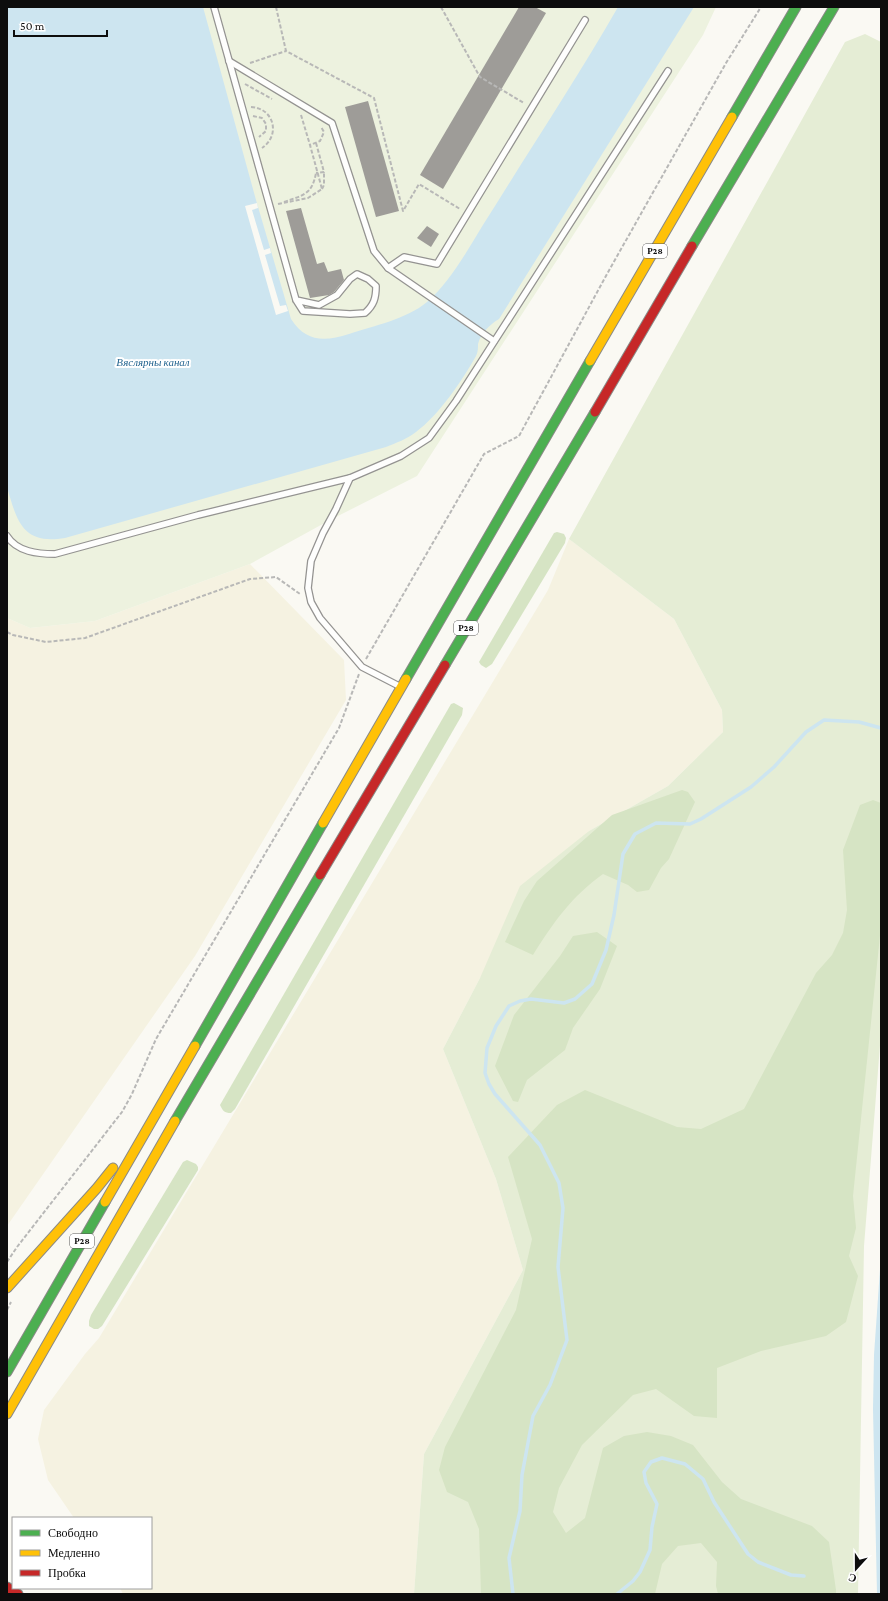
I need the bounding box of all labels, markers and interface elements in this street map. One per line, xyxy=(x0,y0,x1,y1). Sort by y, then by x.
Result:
scale bar xyxy=(14,12,107,38)
text: 50 m xyxy=(20,19,45,33)
road number: Р28 xyxy=(643,244,667,258)
water label: Вяслярны канал xyxy=(116,356,190,368)
road number: Р28 xyxy=(454,621,478,635)
road number: Р28 xyxy=(70,1234,94,1248)
legend xyxy=(12,1517,152,1589)
text: Свободно xyxy=(48,1526,98,1540)
text: Медленно xyxy=(48,1546,100,1560)
north arrow xyxy=(836,1549,876,1589)
text: Пробка xyxy=(48,1566,86,1580)
text: С xyxy=(847,1571,858,1585)

